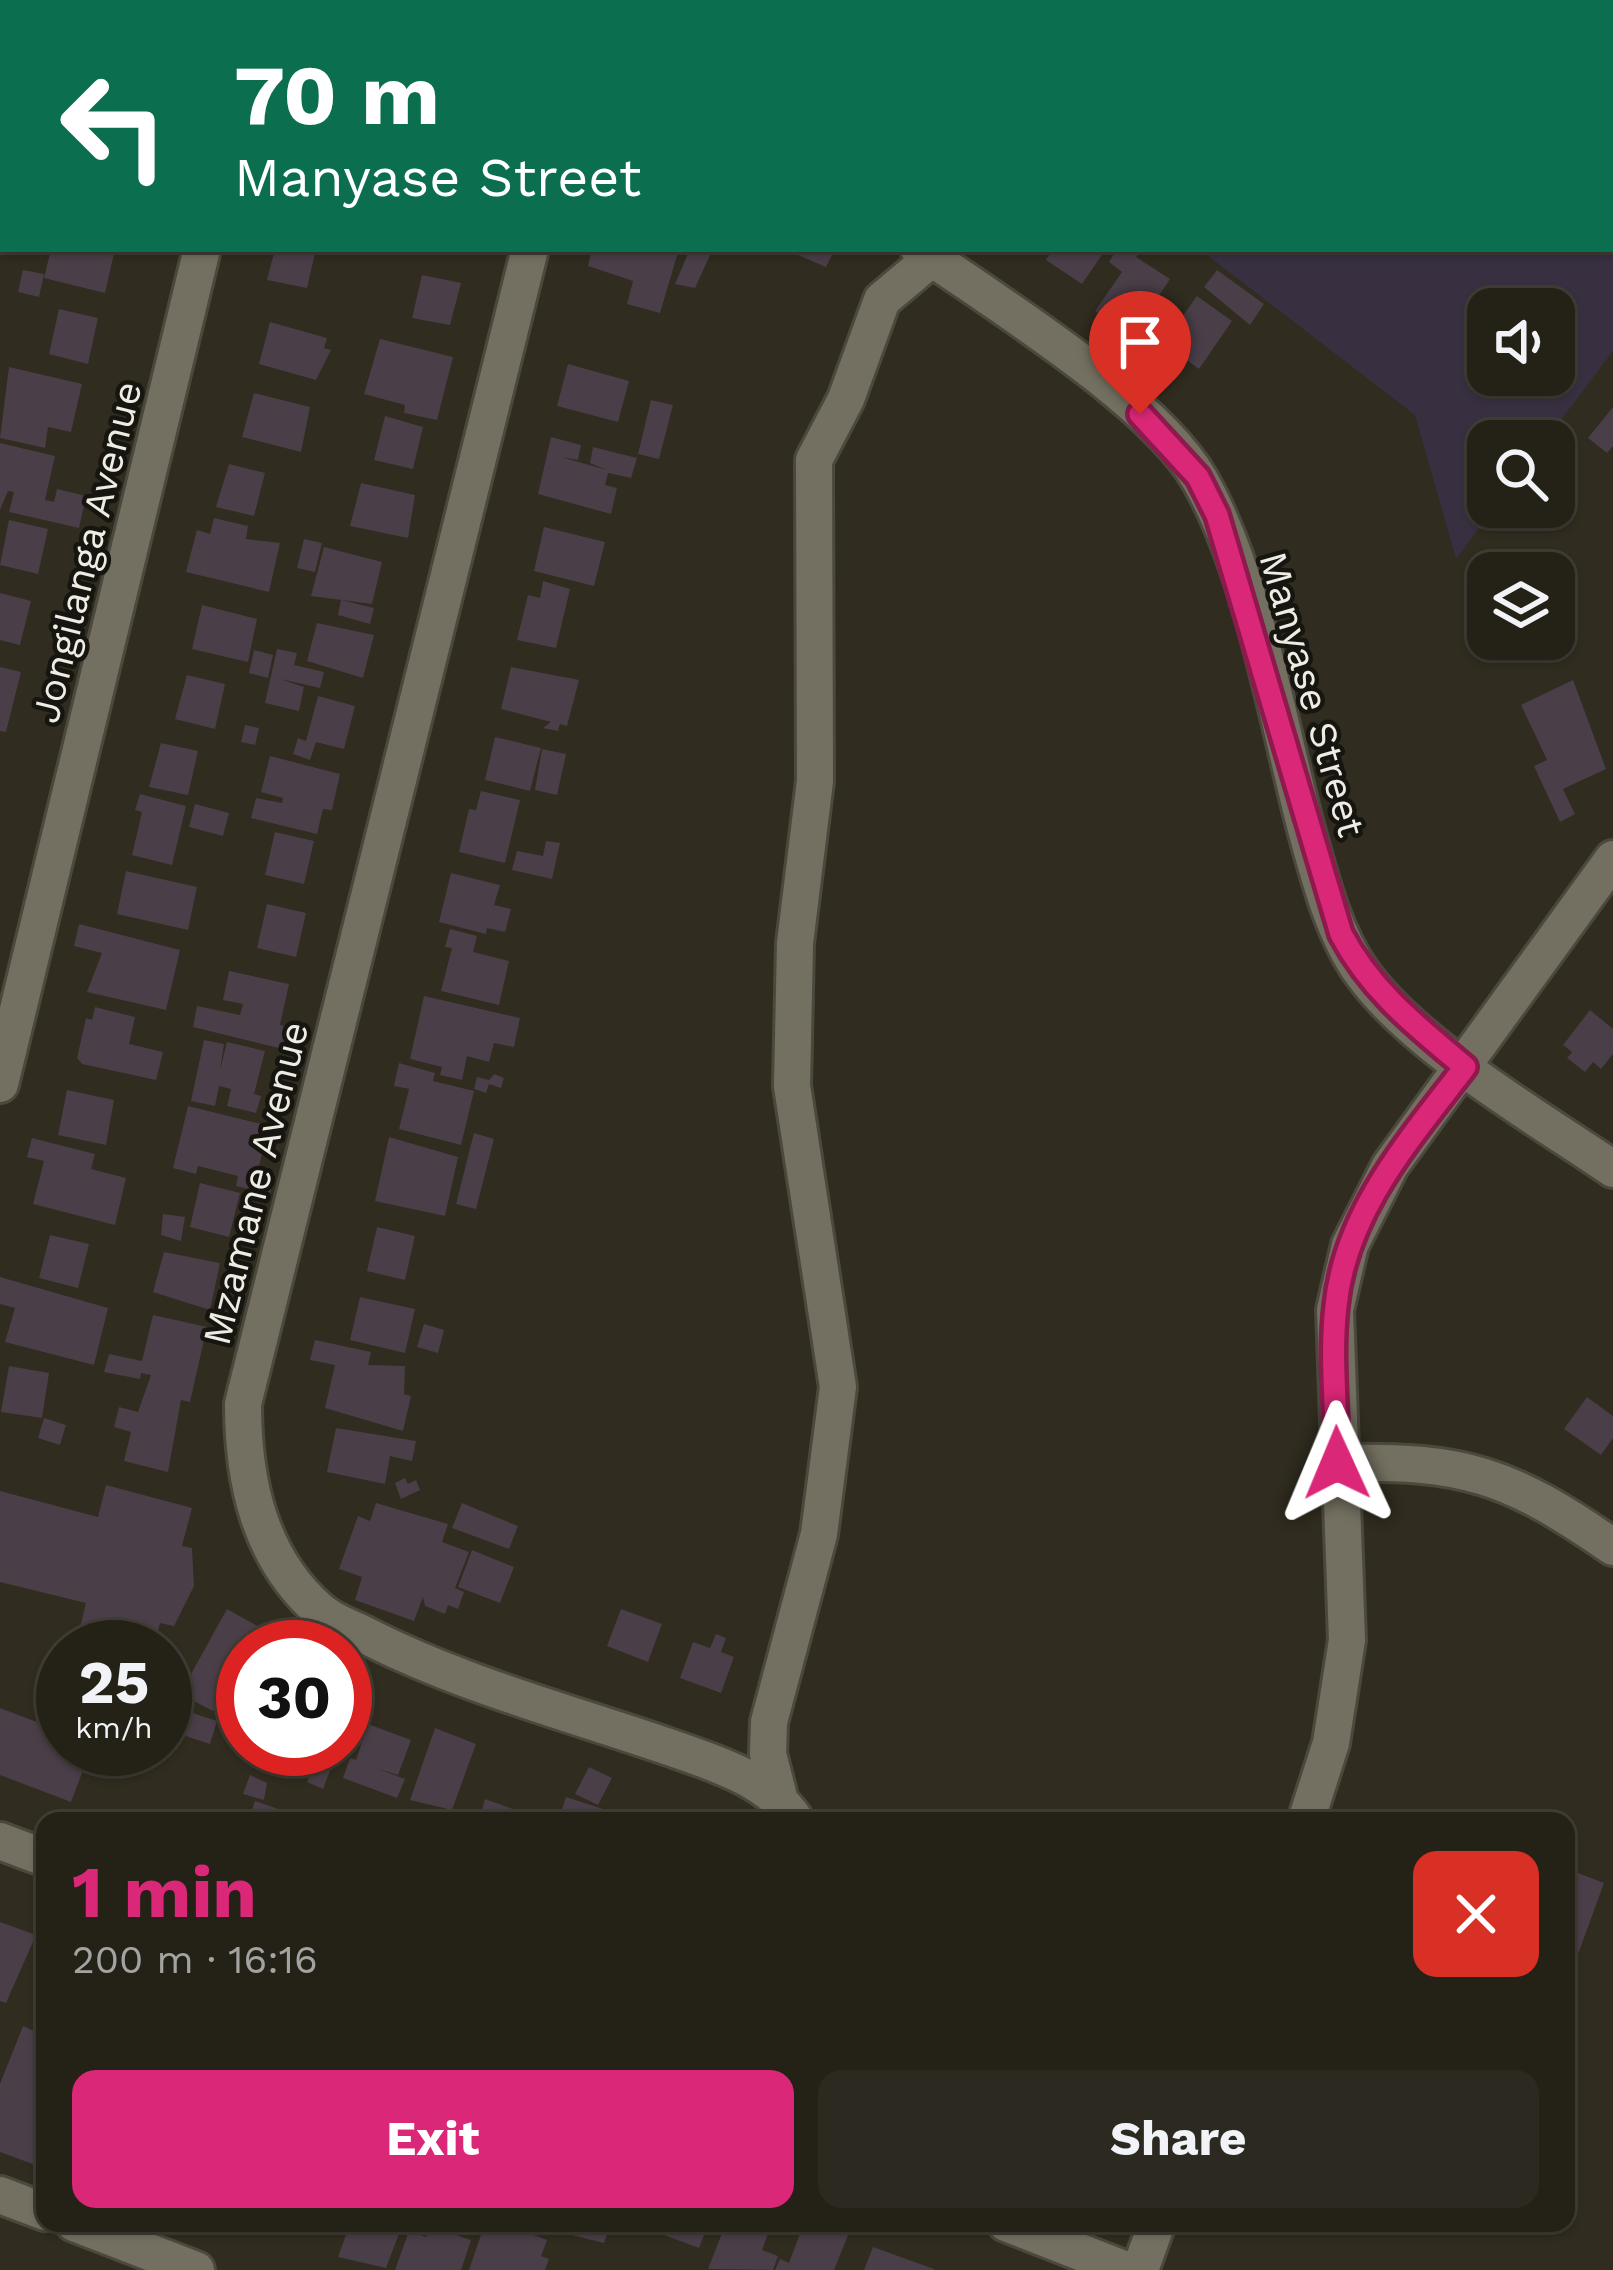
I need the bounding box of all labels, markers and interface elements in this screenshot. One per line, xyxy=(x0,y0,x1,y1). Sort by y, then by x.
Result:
text: 70 m xyxy=(234,46,440,144)
icon: left xyxy=(36,48,192,204)
text: Manyase Street xyxy=(234,146,641,209)
map controls xyxy=(1467,288,1575,660)
button: sound xyxy=(1467,288,1575,396)
pin xyxy=(1089,291,1191,414)
icon: arrive xyxy=(1107,309,1173,375)
street label: Jongilanga Avenue xyxy=(22,377,151,727)
button: search xyxy=(1467,420,1575,528)
street label: Manyase Street xyxy=(1250,547,1375,842)
button: layers xyxy=(1467,552,1575,660)
street label: Mzamane Avenue xyxy=(194,1017,317,1349)
position arrow xyxy=(1274,1400,1400,1526)
speed limit sign: 30 xyxy=(216,1620,372,1776)
text: 25 xyxy=(79,1647,149,1718)
text: km/h xyxy=(75,1710,153,1745)
text: 1 min xyxy=(72,1850,257,1934)
button: close xyxy=(1413,1851,1539,1977)
text: 200 m · 16:16 xyxy=(72,1937,318,1982)
button: Exit xyxy=(72,2070,794,2208)
button: Share xyxy=(818,2070,1539,2208)

